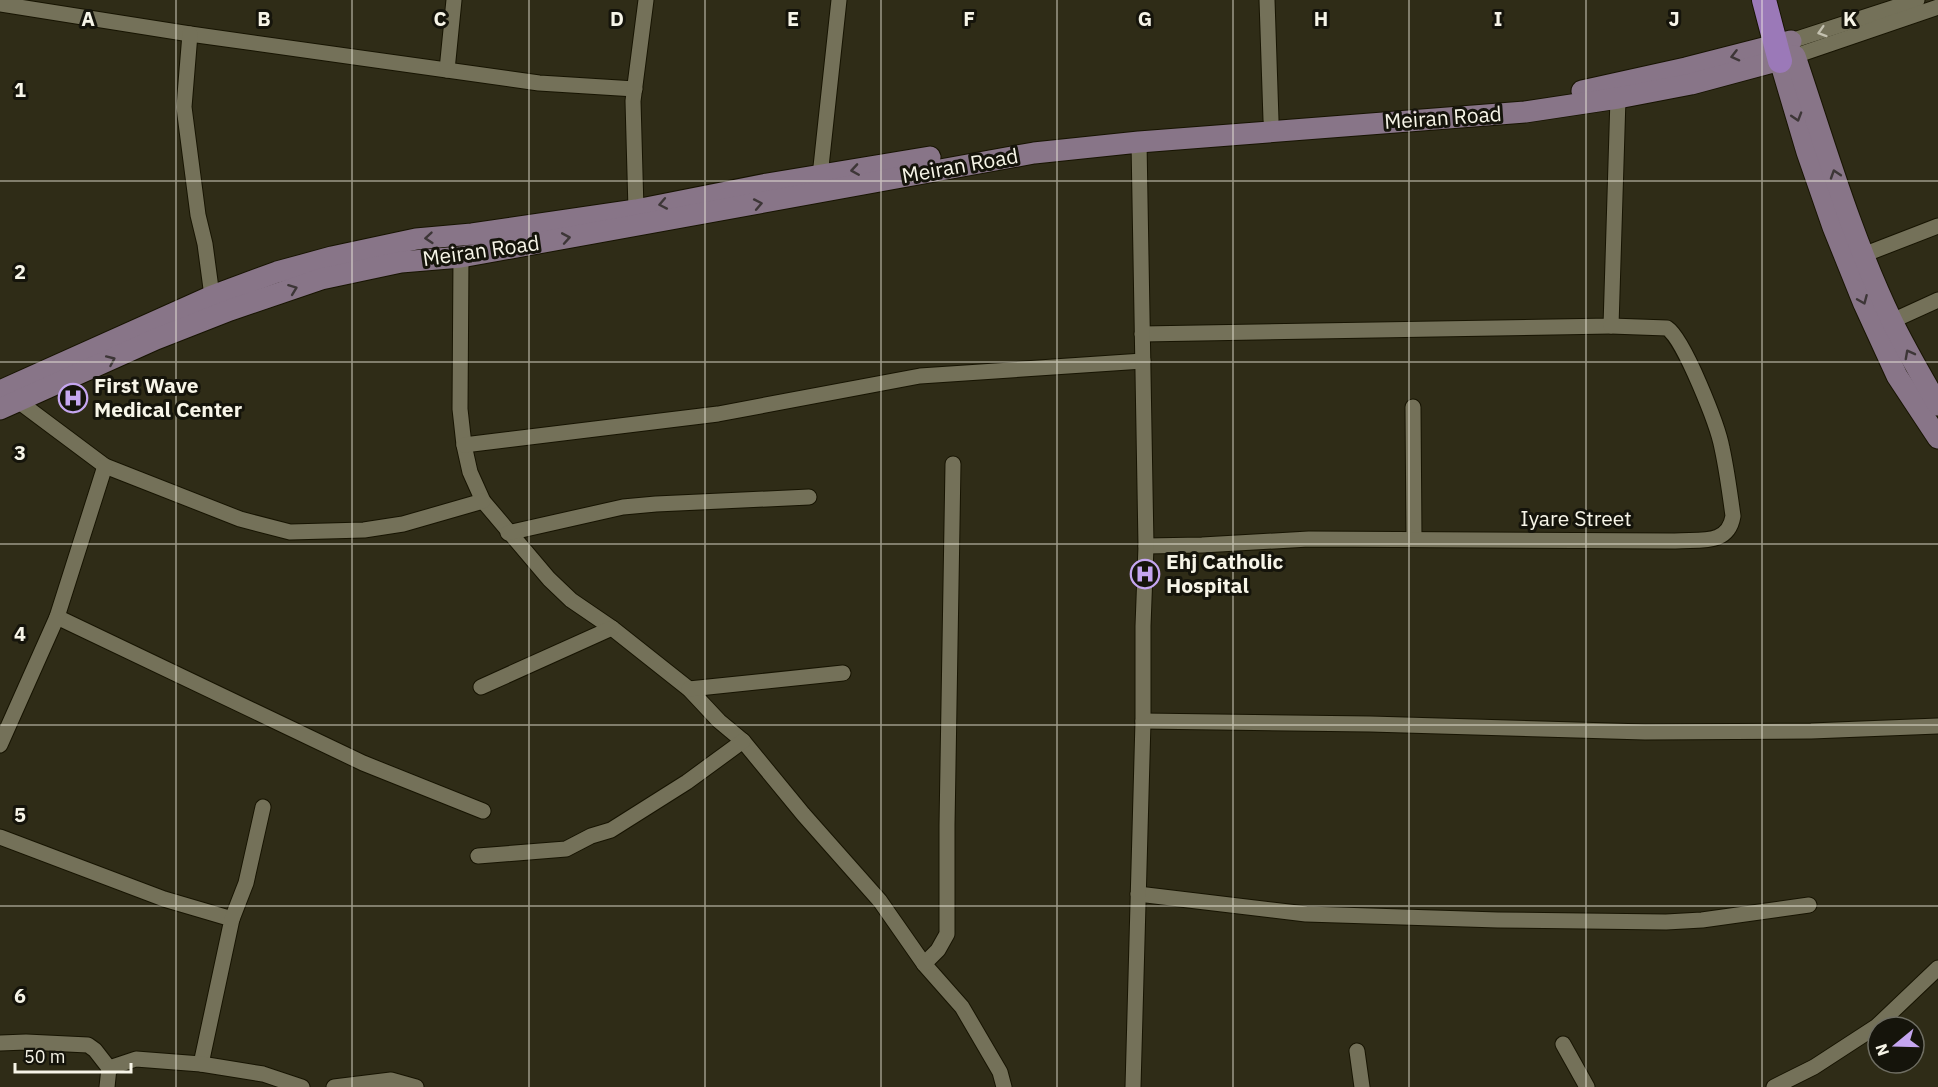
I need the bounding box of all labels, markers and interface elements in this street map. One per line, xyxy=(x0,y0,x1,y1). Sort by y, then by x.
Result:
text: A xyxy=(81,5,95,32)
text: B xyxy=(257,5,271,32)
text: C xyxy=(433,5,447,32)
text: D xyxy=(610,5,624,32)
text: E xyxy=(787,5,799,32)
text: F xyxy=(963,5,975,32)
text: G xyxy=(1138,5,1152,32)
text: H xyxy=(1314,5,1328,32)
text: I xyxy=(1494,5,1502,32)
text: J xyxy=(1668,5,1680,32)
text: K xyxy=(1843,5,1857,32)
one-way arrow xyxy=(1817,25,1828,37)
one-way arrow xyxy=(1730,48,1740,61)
text: 1 xyxy=(14,76,26,103)
street label: Meiran Road xyxy=(1383,99,1503,135)
one-way arrow xyxy=(1790,111,1802,122)
street label: Meiran Road xyxy=(899,141,1020,189)
one-way arrow xyxy=(851,163,861,176)
one-way arrow xyxy=(1829,169,1842,180)
one-way arrow xyxy=(659,197,669,210)
one-way arrow xyxy=(753,198,763,211)
street label: Meiran Road xyxy=(421,228,541,272)
one-way arrow xyxy=(424,231,434,244)
one-way arrow xyxy=(561,232,571,245)
text: 2 xyxy=(14,258,26,285)
one-way arrow xyxy=(287,284,297,297)
one-way arrow xyxy=(1855,294,1867,305)
one-way arrow xyxy=(1905,350,1916,360)
one-way arrow xyxy=(104,355,115,367)
place label: First Wave Medical Center xyxy=(94,371,243,423)
hospital icon: First Wave Medical Center xyxy=(57,382,89,414)
text: 3 xyxy=(14,439,26,466)
street label: Iyare Street xyxy=(1520,504,1632,532)
place label: Ehj Catholic Hospital xyxy=(1166,547,1283,599)
hospital icon: Ehj Catholic Hospital xyxy=(1129,558,1161,590)
text: 4 xyxy=(14,620,26,647)
text: 5 xyxy=(14,801,26,828)
text: 6 xyxy=(14,982,26,1009)
north arrow xyxy=(1866,1015,1926,1075)
scale bar xyxy=(15,1036,130,1074)
text: N xyxy=(1870,1041,1893,1059)
text: 50 m xyxy=(24,1045,66,1068)

